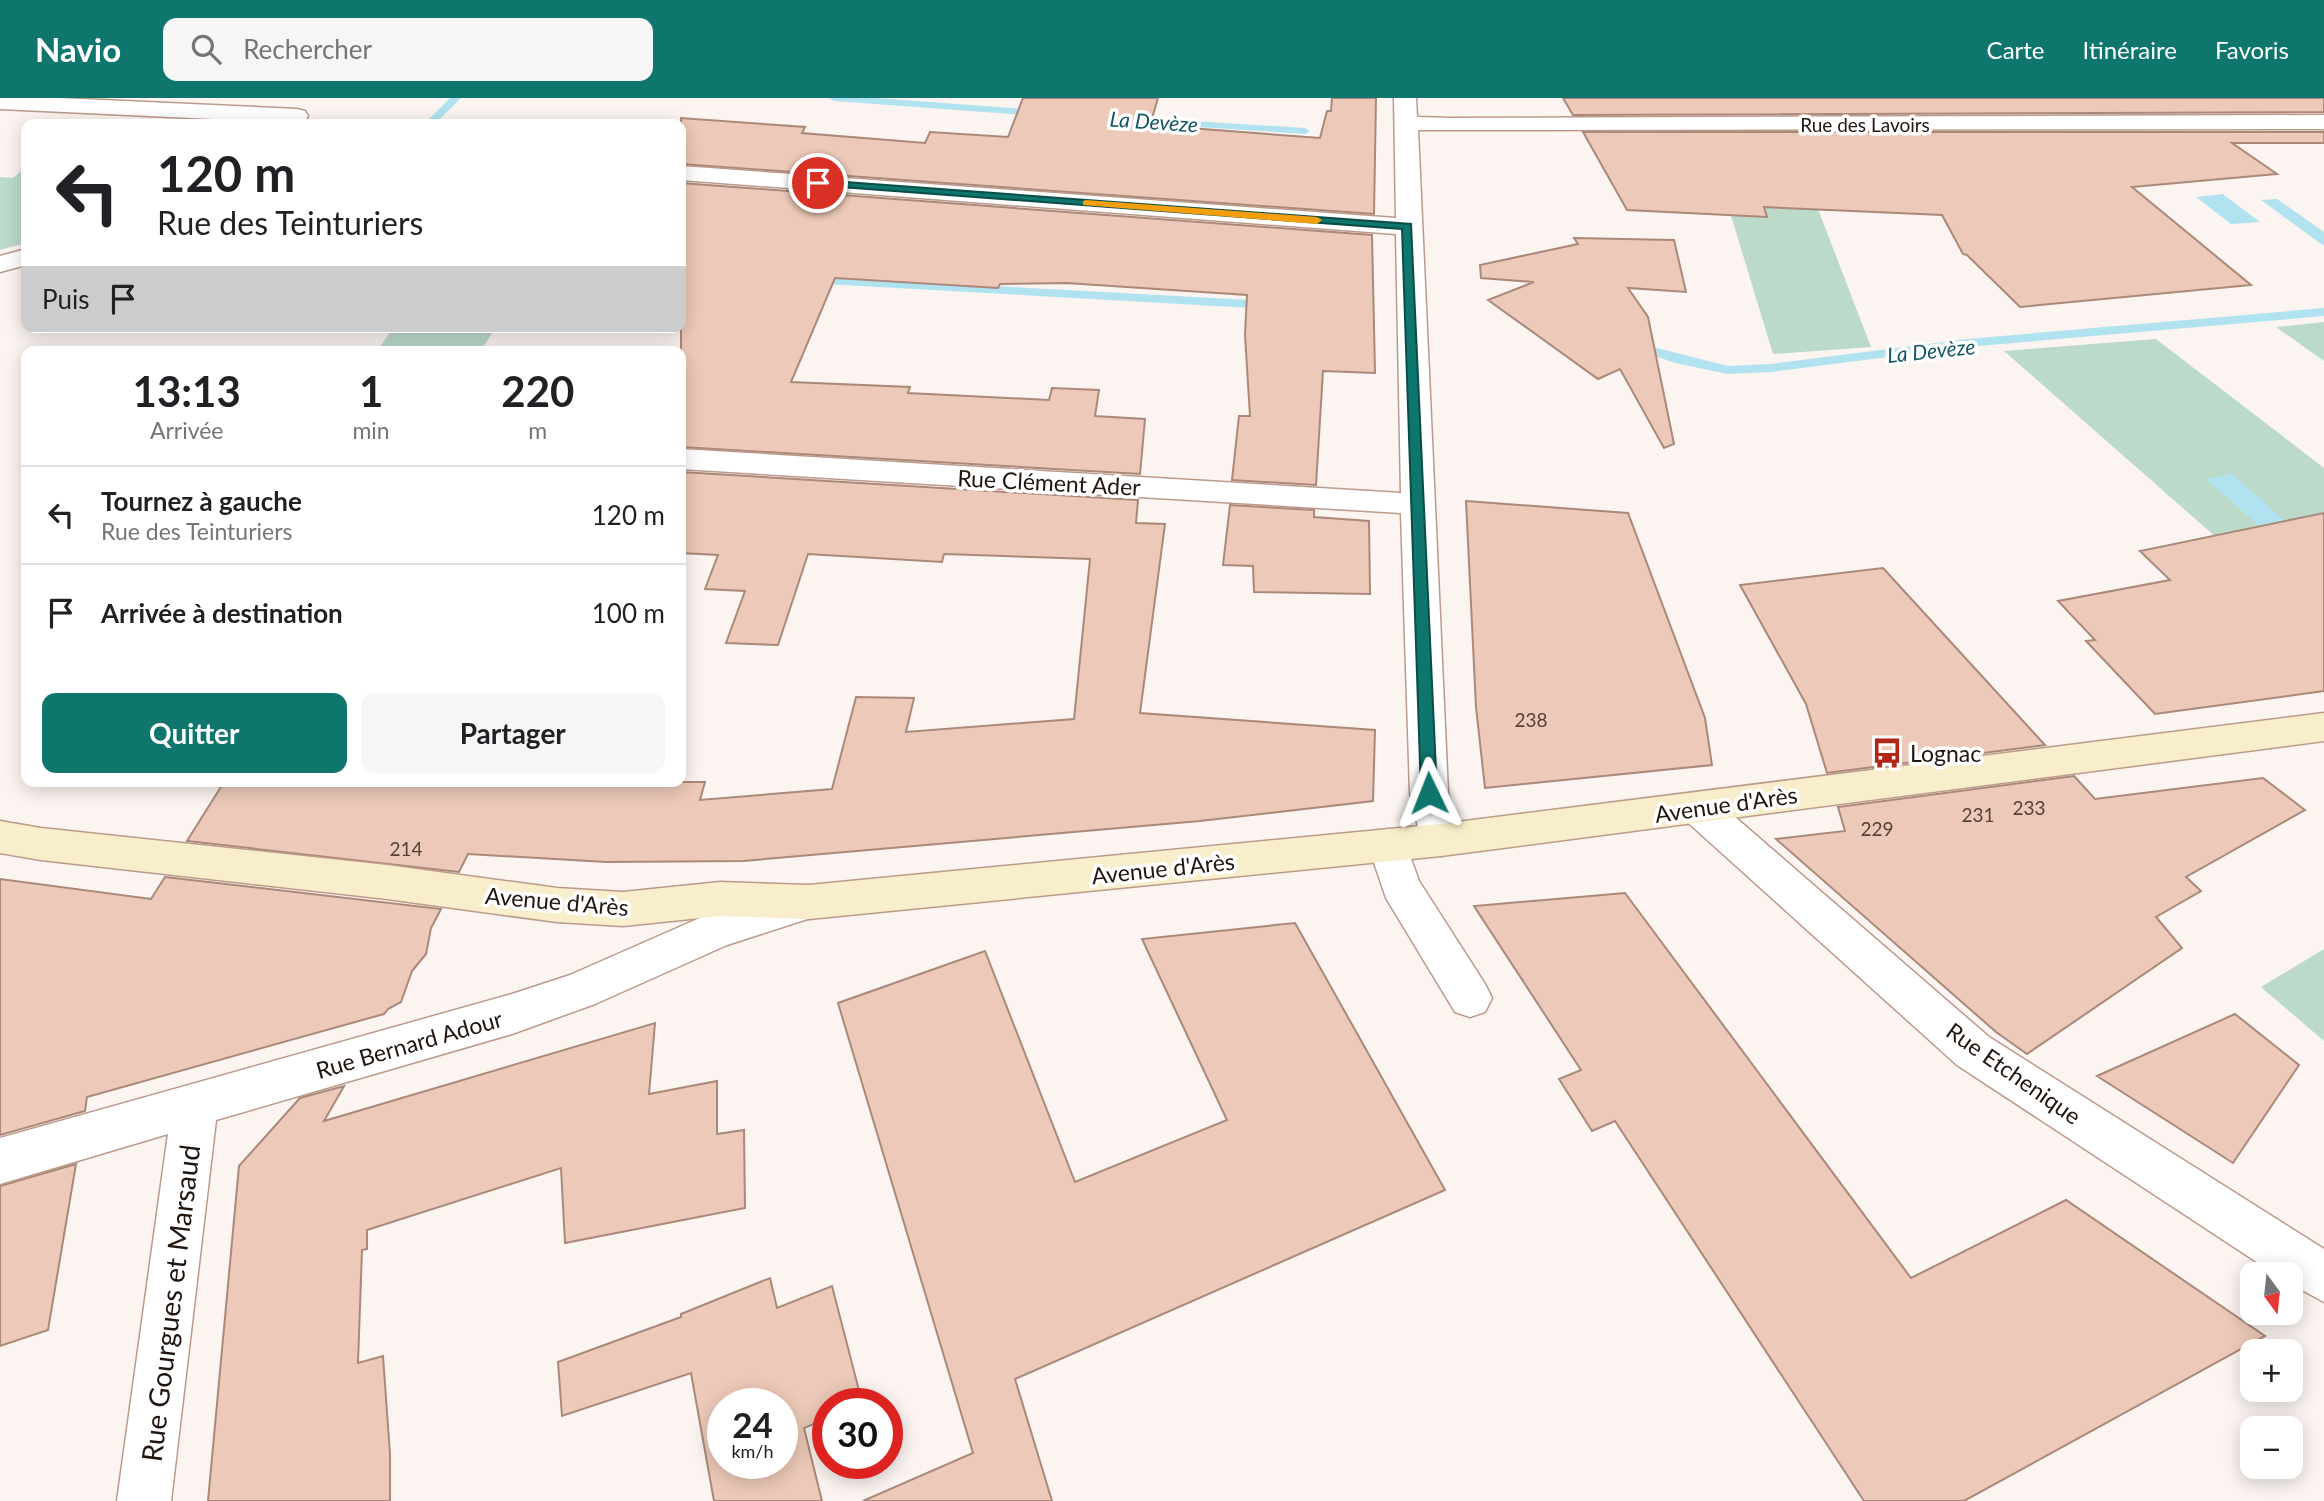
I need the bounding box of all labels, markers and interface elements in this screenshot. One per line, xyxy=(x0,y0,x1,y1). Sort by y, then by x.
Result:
search box xyxy=(163,18,653,81)
text: Navio xyxy=(35,29,121,69)
icon: search xyxy=(187,30,225,68)
text: Rechercher xyxy=(243,33,372,65)
text: Carte xyxy=(1987,35,2045,64)
text: Itinéraire xyxy=(2083,35,2177,64)
text: Favoris xyxy=(2215,35,2289,64)
water label: La Devèze xyxy=(1109,105,1199,137)
street label: Rue des Lavoirs xyxy=(1800,113,1930,136)
text: 120 m xyxy=(157,144,295,202)
icon: left xyxy=(42,147,133,238)
pin xyxy=(788,153,848,213)
icon: arrive xyxy=(799,164,837,202)
text: Rue des Teinturiers xyxy=(157,203,423,242)
icon: arrive xyxy=(104,280,142,318)
text: Puis xyxy=(42,283,90,315)
water label: La Devèze xyxy=(1886,333,1976,367)
text: 13:13 xyxy=(133,366,241,416)
text: 1 xyxy=(359,366,383,416)
text: 220 xyxy=(501,366,574,416)
text: Arrivée xyxy=(150,416,224,444)
text: min xyxy=(352,416,390,444)
text: m xyxy=(528,416,547,444)
street label: Rue Clément Ader xyxy=(957,463,1142,501)
text: Tournez à gauche xyxy=(101,485,302,517)
icon: left xyxy=(42,496,80,534)
text: 120 m xyxy=(592,499,665,531)
text: Rue des Teinturiers xyxy=(101,517,292,545)
icon: arrive xyxy=(42,594,80,632)
text: Arrivée à destination xyxy=(101,597,343,629)
text: 100 m xyxy=(592,597,665,629)
button: Quitter xyxy=(42,693,347,773)
button: Partager xyxy=(361,693,665,773)
house number: 238 xyxy=(1514,708,1548,731)
bus stop icon: Lognac xyxy=(1870,736,1904,770)
place label: Lognac xyxy=(1910,739,1981,767)
position arrow xyxy=(1392,756,1466,830)
street label: Avenue d'Arès xyxy=(1653,780,1799,828)
house number: 233 xyxy=(2012,796,2046,819)
house number: 231 xyxy=(1961,803,1995,826)
house number: 229 xyxy=(1860,817,1894,840)
house number: 214 xyxy=(389,837,423,860)
street label: Avenue d'Arès xyxy=(1090,847,1236,889)
street label: Avenue d'Arès xyxy=(484,881,630,921)
street label: Rue Bernard Adour xyxy=(313,1004,506,1084)
street label: Rue Etchenique xyxy=(1941,1016,2087,1130)
street label: Rue Gourgues et Marsaud xyxy=(134,1142,206,1464)
north arrow xyxy=(2240,1262,2303,1325)
map controls xyxy=(2240,1262,2303,1479)
button: + xyxy=(2240,1339,2303,1402)
speed limit sign: 30 xyxy=(812,1388,903,1479)
text: 24 xyxy=(732,1403,773,1445)
button: − xyxy=(2240,1416,2303,1479)
text: km/h xyxy=(731,1440,774,1462)

